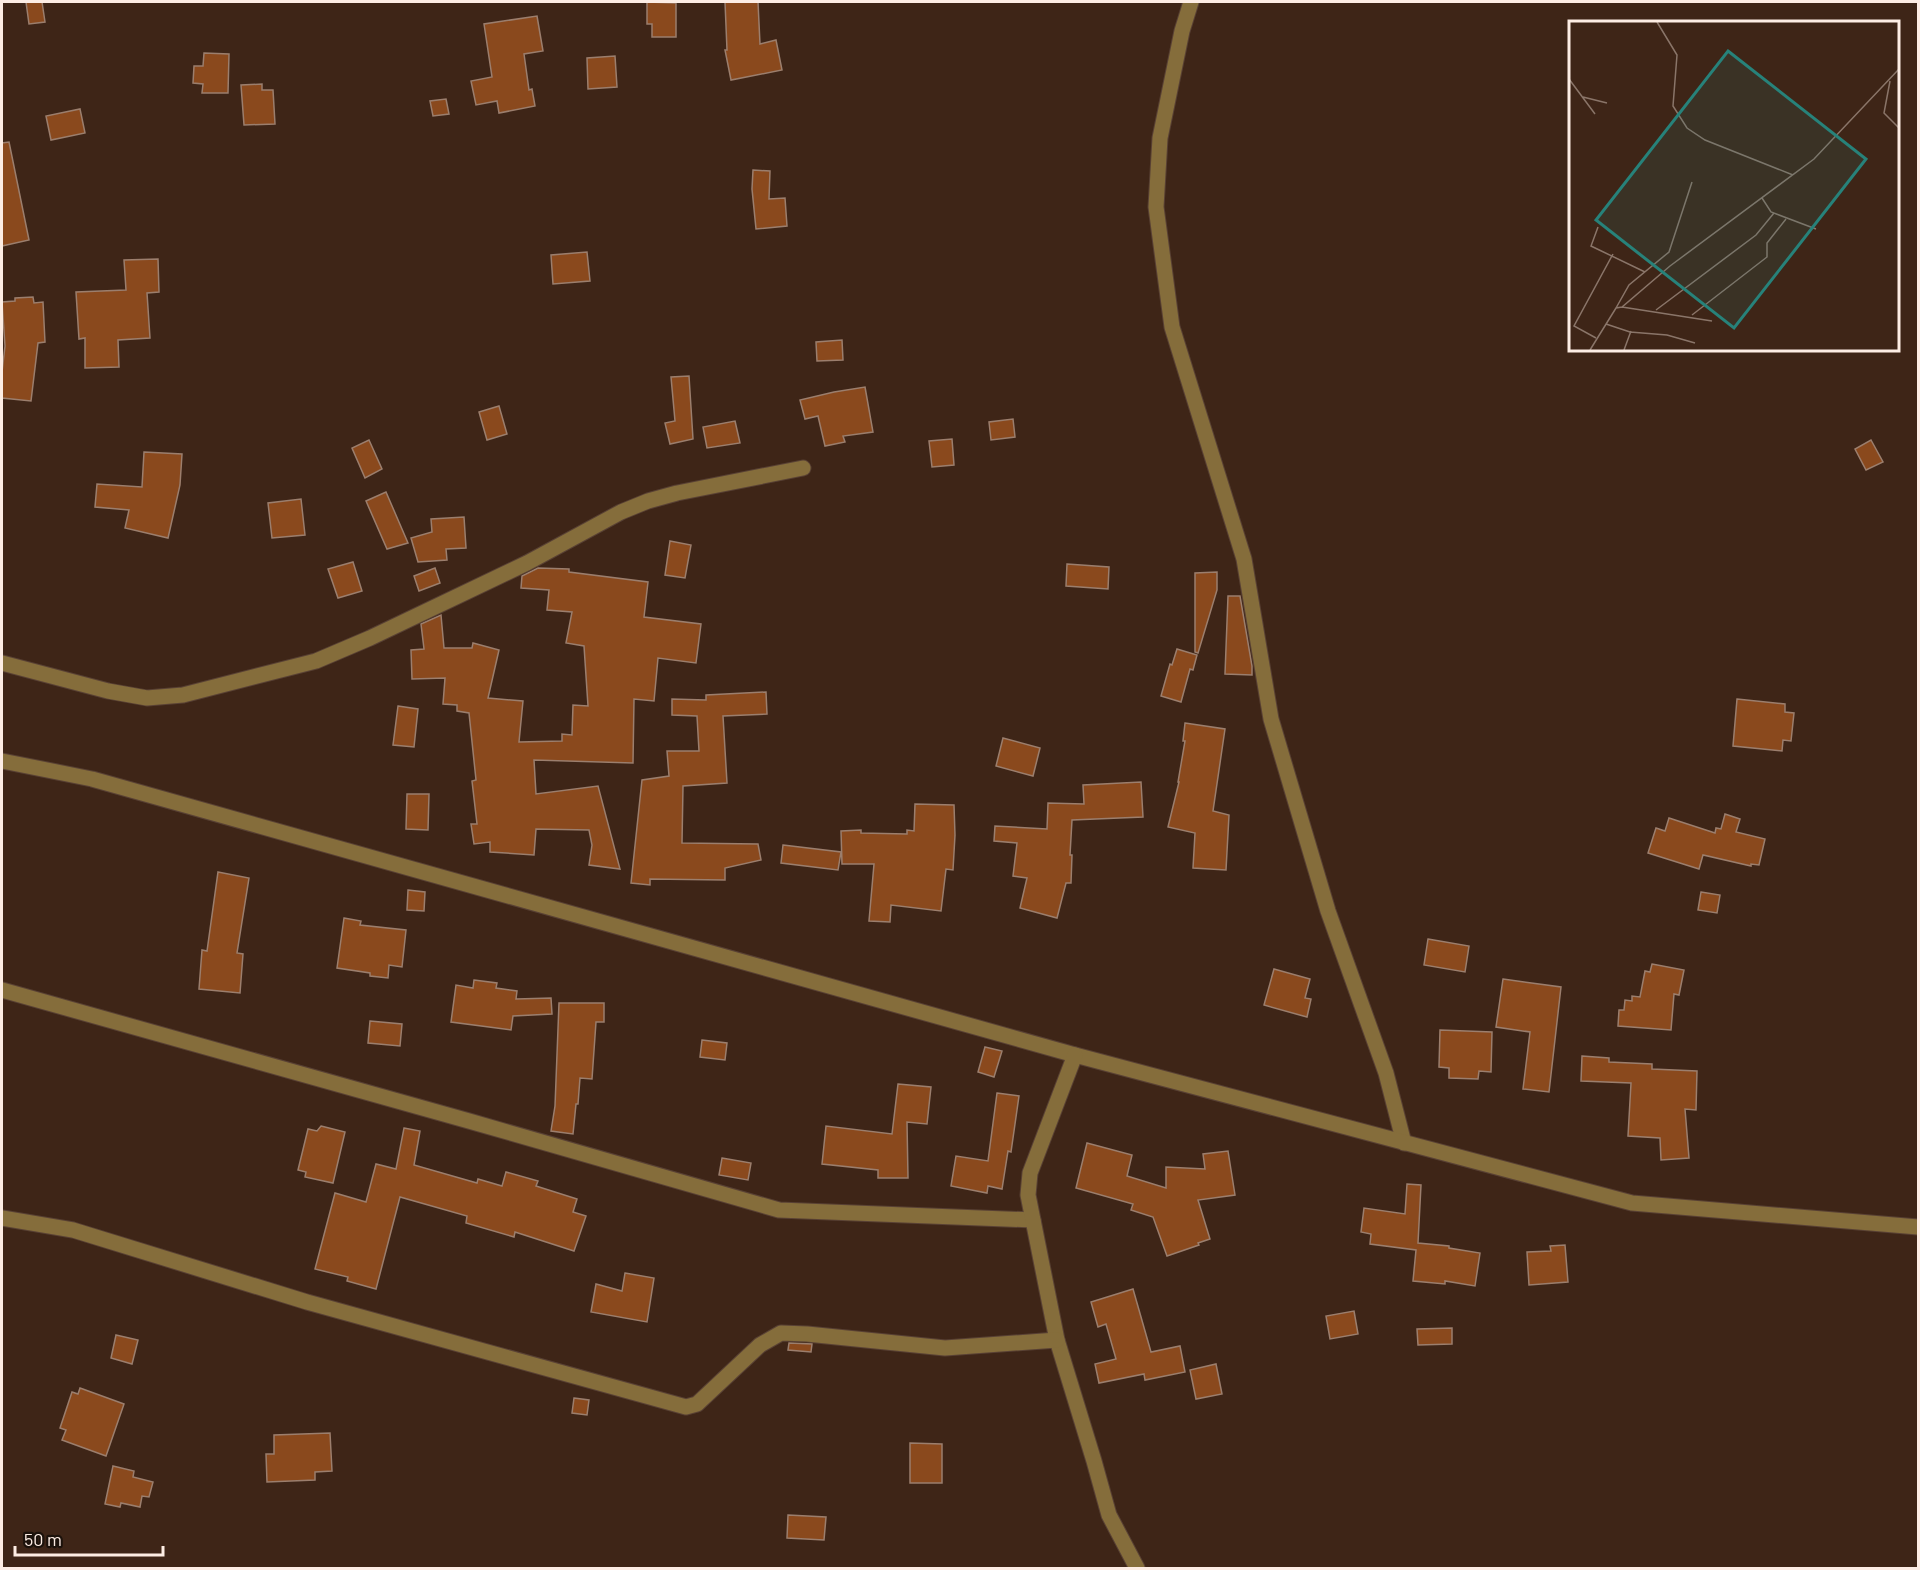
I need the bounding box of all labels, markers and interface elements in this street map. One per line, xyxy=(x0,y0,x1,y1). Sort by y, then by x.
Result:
inset map xyxy=(1569,21,1899,351)
scale bar xyxy=(15,1519,164,1557)
text: 50 m xyxy=(24,1528,62,1550)

